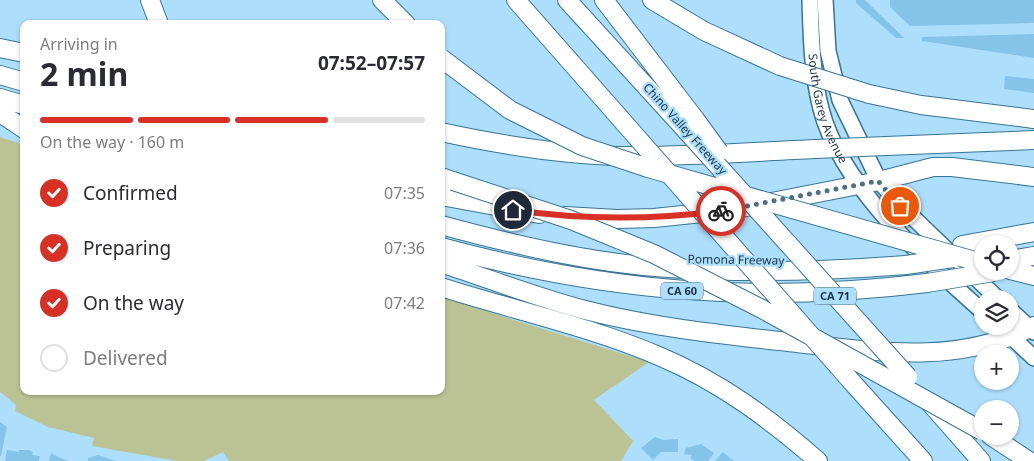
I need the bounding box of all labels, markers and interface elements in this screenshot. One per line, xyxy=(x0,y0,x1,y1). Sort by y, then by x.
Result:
text: Arriving in xyxy=(40,33,118,55)
text: 07:52–07:57 xyxy=(318,50,425,76)
text: 2 min xyxy=(40,52,128,95)
street label: South Garey Avenue xyxy=(804,53,852,167)
street label: Chino Valley Freeway xyxy=(640,79,732,179)
text: On the way · 160 m xyxy=(40,131,184,153)
icon: check xyxy=(40,179,68,207)
text: Confirmed xyxy=(83,180,178,206)
text: 07:35 xyxy=(384,182,425,204)
pin xyxy=(879,185,921,227)
courier xyxy=(696,186,746,236)
pin xyxy=(492,189,534,231)
icon: bag xyxy=(886,192,914,220)
icon: home xyxy=(499,196,527,224)
icon: bike xyxy=(707,197,735,225)
icon: check xyxy=(40,234,68,262)
text: Preparing xyxy=(83,235,171,261)
map controls xyxy=(974,235,1019,445)
button: locate xyxy=(974,235,1019,280)
text: 07:36 xyxy=(384,237,425,259)
street label: Pomona Freeway xyxy=(687,250,785,269)
road number: CA 60 xyxy=(661,282,703,300)
road number: CA 71 xyxy=(814,288,856,304)
icon: check xyxy=(40,289,68,317)
text: On the way xyxy=(83,290,184,316)
button: layers xyxy=(974,290,1019,335)
text: 07:42 xyxy=(384,292,425,314)
text: Delivered xyxy=(83,345,168,371)
button: + xyxy=(974,345,1019,390)
button: − xyxy=(974,400,1019,445)

